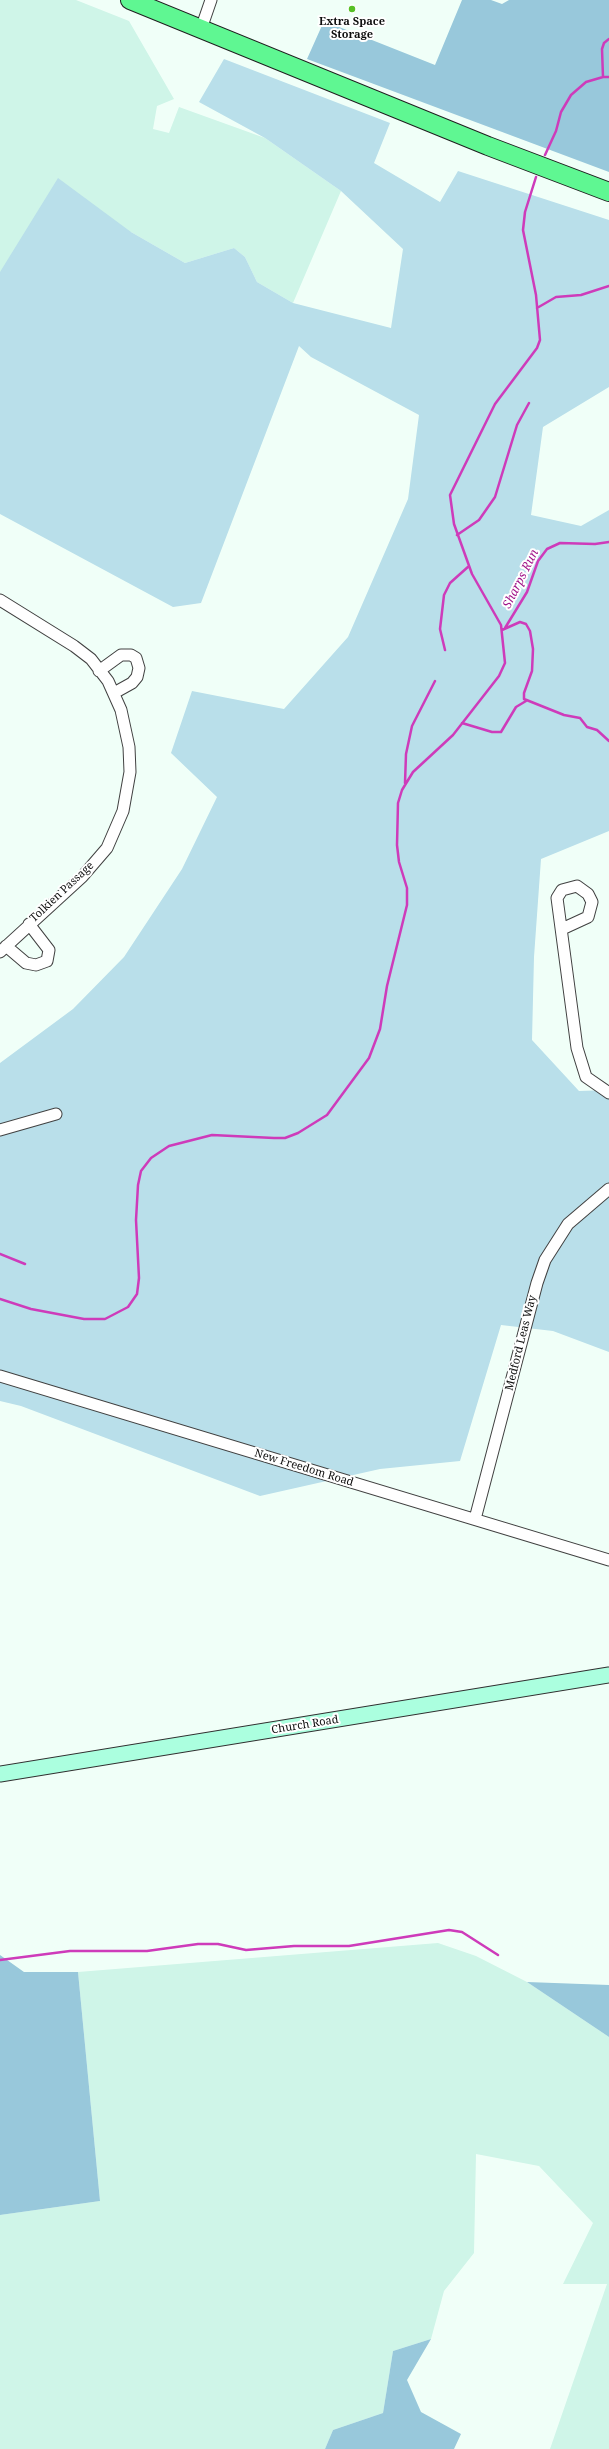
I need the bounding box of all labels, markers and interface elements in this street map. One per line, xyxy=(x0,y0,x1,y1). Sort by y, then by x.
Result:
marker: Extra Space Storage xyxy=(347,4,357,14)
place label: Extra Space Storage xyxy=(319,15,385,41)
water label: Sharps Run xyxy=(500,547,542,611)
street label: Tolkien Passage xyxy=(27,859,97,925)
street label: Medford Leas Way xyxy=(503,1294,539,1392)
street label: New Freedom Road xyxy=(253,1447,355,1489)
street label: Church Road xyxy=(271,1713,339,1737)

